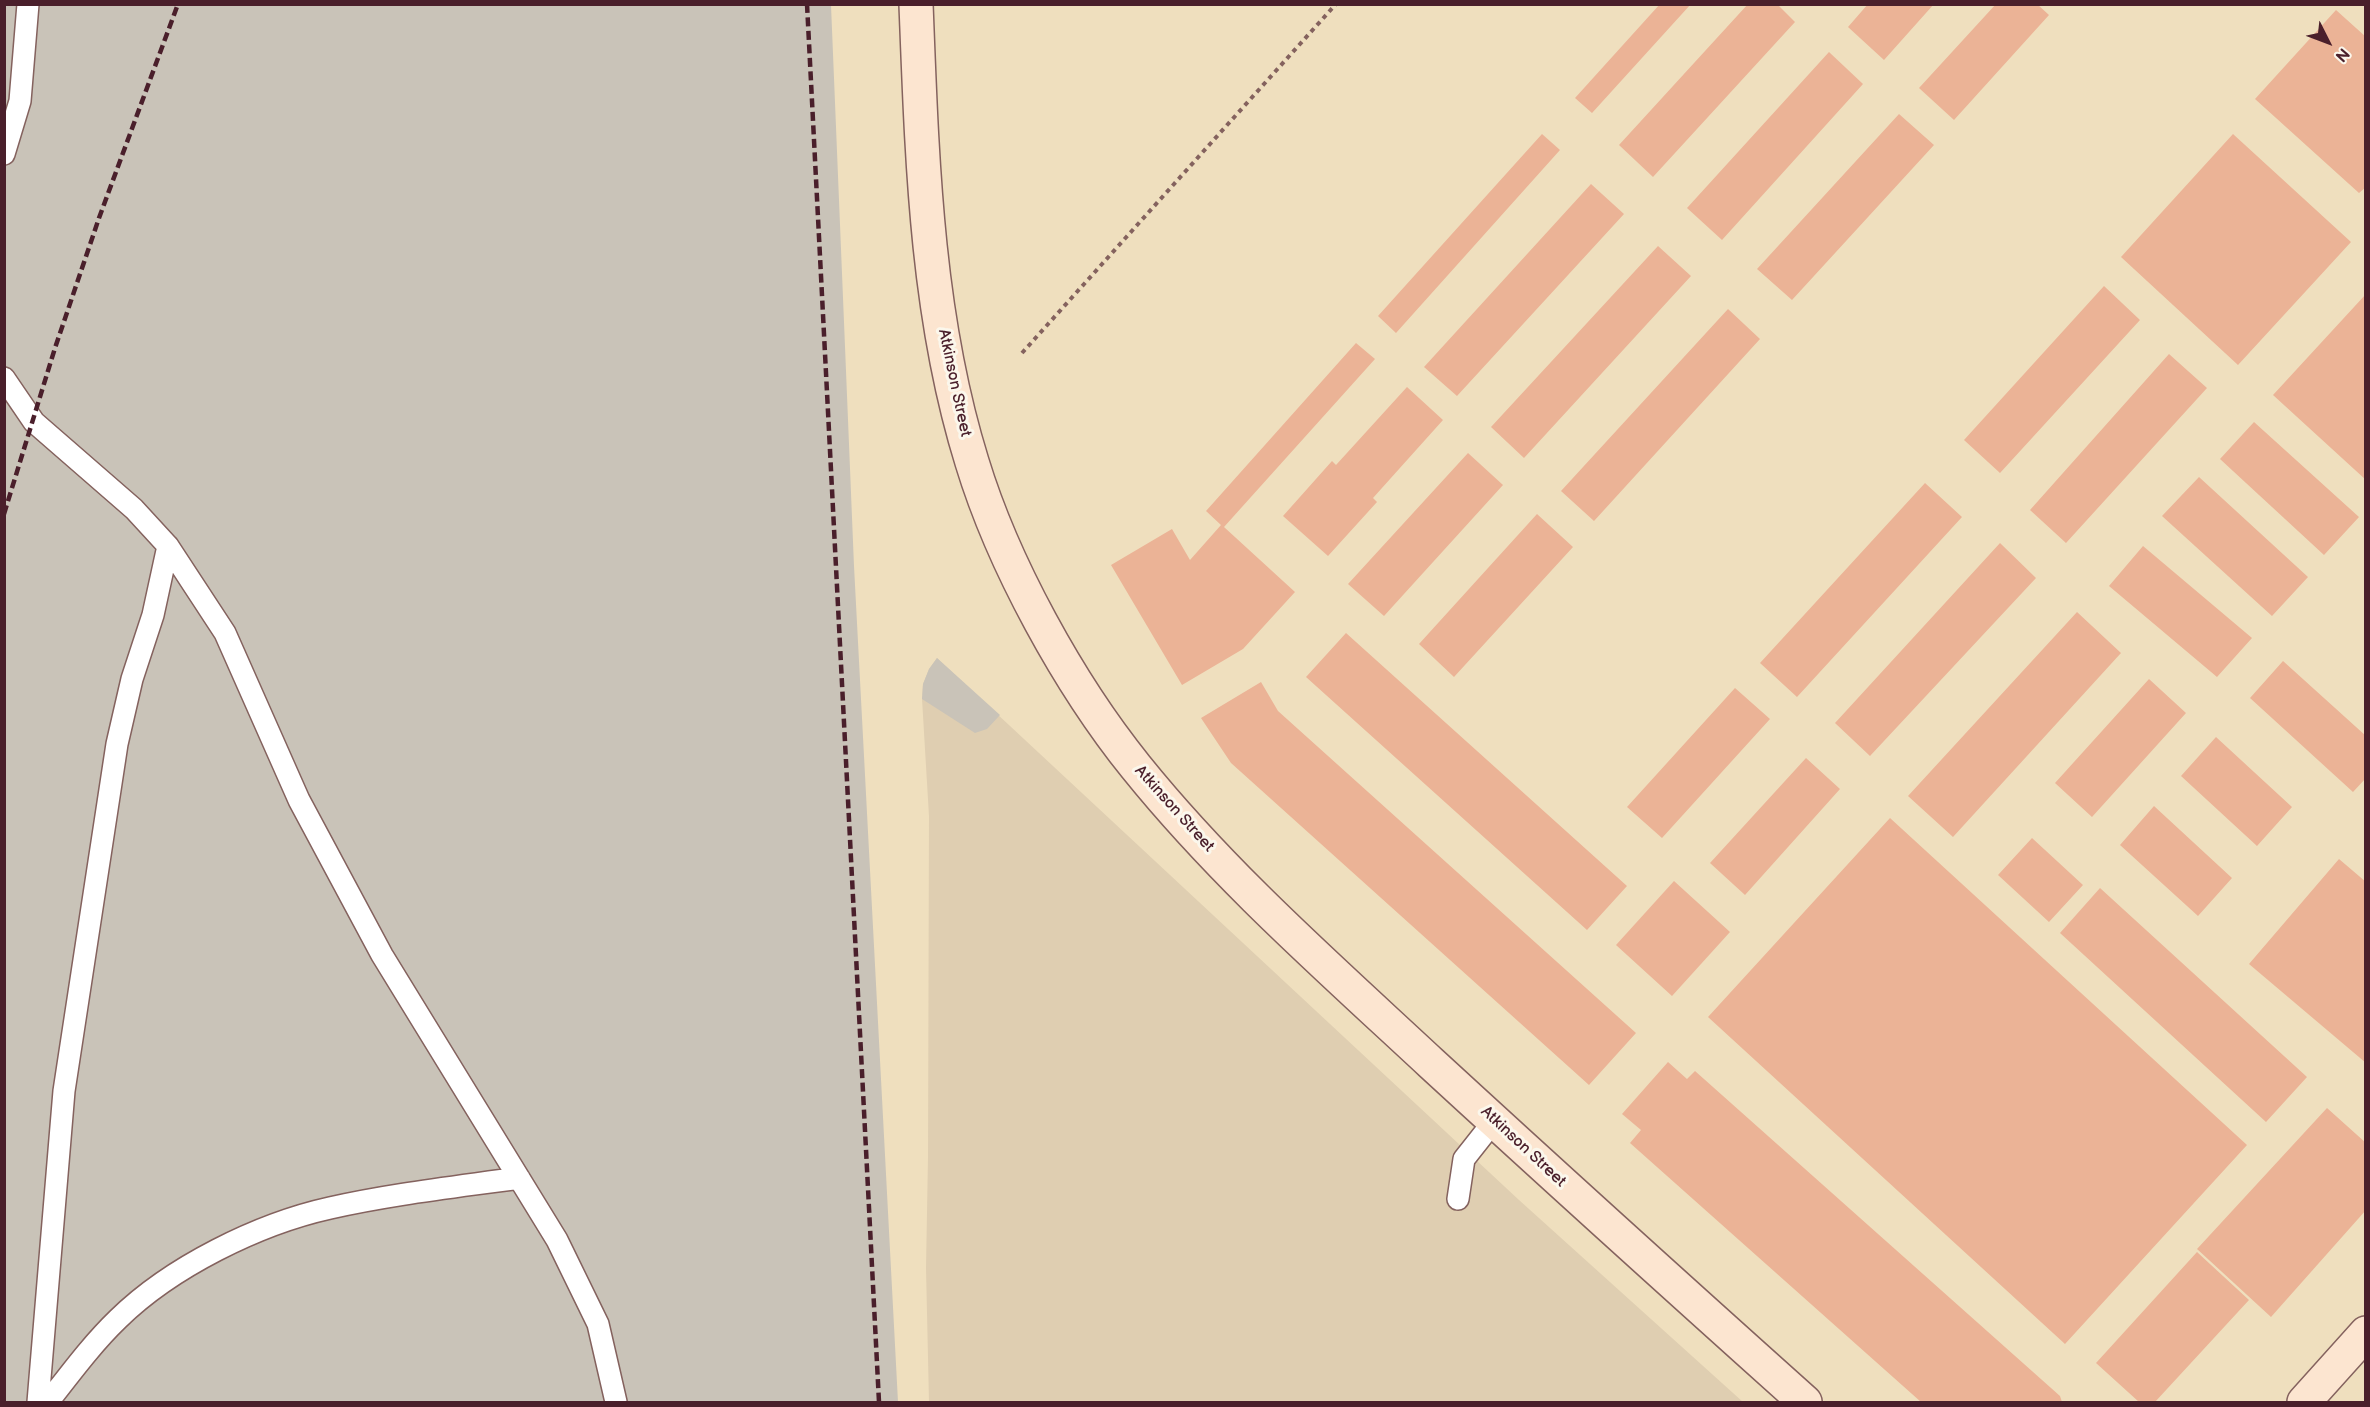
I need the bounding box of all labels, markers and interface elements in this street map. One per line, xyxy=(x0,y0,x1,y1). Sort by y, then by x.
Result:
north arrow xyxy=(2298,12,2358,72)
text: N xyxy=(2331,44,2353,65)
street label: Atkinson Street xyxy=(933,327,975,439)
street label: Atkinson Street xyxy=(1130,762,1218,856)
street label: Atkinson Street xyxy=(1476,1103,1570,1191)

